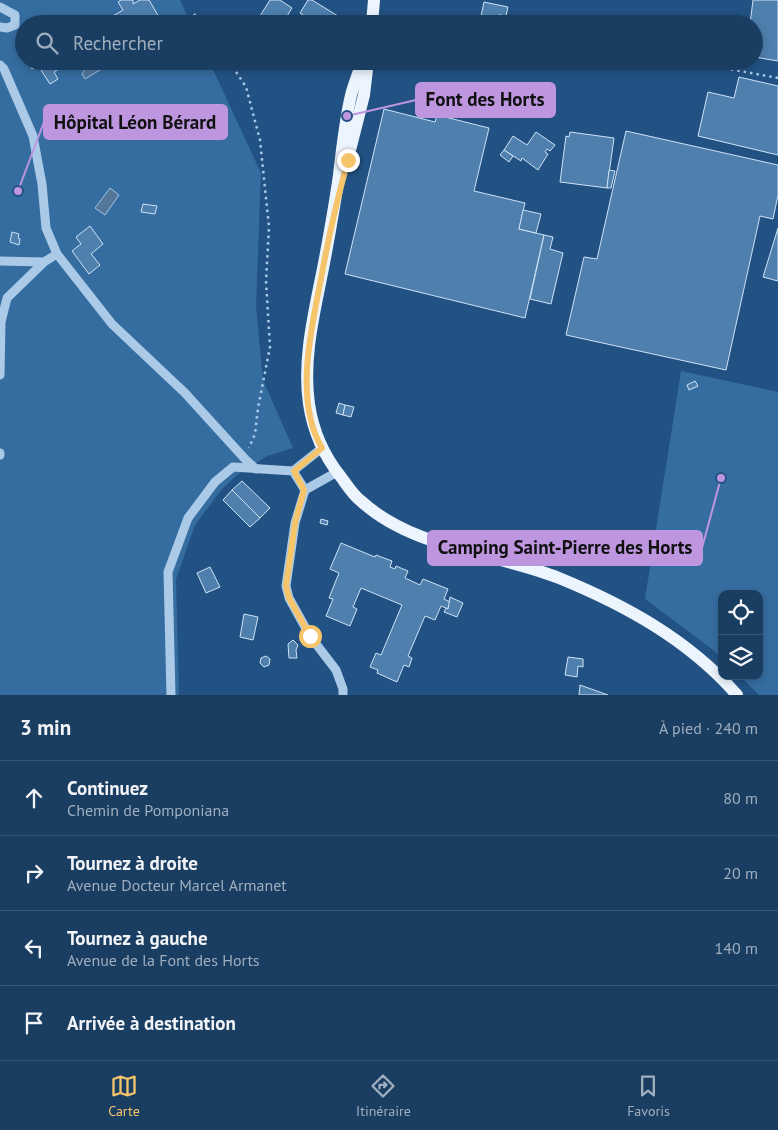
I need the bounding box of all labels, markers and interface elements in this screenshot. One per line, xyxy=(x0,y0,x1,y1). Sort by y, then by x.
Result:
search box xyxy=(15,15,763,70)
icon: search xyxy=(33,29,61,57)
text: Rechercher xyxy=(73,31,163,55)
callout: Font des Horts xyxy=(416,83,555,117)
text: Font des Horts xyxy=(426,87,544,111)
callout: Hôpital Léon Bérard xyxy=(44,105,227,139)
text: Hôpital Léon Bérard xyxy=(54,110,216,134)
route end xyxy=(337,149,360,172)
callout: Camping Saint-Pierre des Horts xyxy=(428,531,702,565)
text: Camping Saint-Pierre des Horts xyxy=(438,535,692,559)
map controls xyxy=(718,590,763,680)
button: locate xyxy=(718,590,763,635)
route start xyxy=(299,625,322,648)
button: layers xyxy=(718,635,763,680)
text: 3 min xyxy=(20,714,71,741)
text: À pied · 240 m xyxy=(659,718,758,738)
text: Continuez xyxy=(67,776,148,800)
icon: ahead xyxy=(20,784,48,812)
text: 80 m xyxy=(723,788,758,808)
text: Chemin de Pomponiana xyxy=(67,800,229,820)
text: Tournez à droite xyxy=(67,851,198,875)
icon: right xyxy=(20,859,48,887)
text: 20 m xyxy=(723,863,758,883)
text: Avenue Docteur Marcel Armanet xyxy=(67,875,287,895)
text: Tournez à gauche xyxy=(67,926,208,950)
icon: left xyxy=(20,934,48,962)
text: 140 m xyxy=(715,938,758,958)
text: Avenue de la Font des Horts xyxy=(67,950,260,970)
icon: arrive xyxy=(20,1009,48,1037)
text: Arrivée à destination xyxy=(67,1011,236,1035)
tab: Carte xyxy=(108,1072,140,1120)
tab: Itinéraire xyxy=(356,1072,411,1120)
tab: Favoris xyxy=(627,1072,670,1120)

